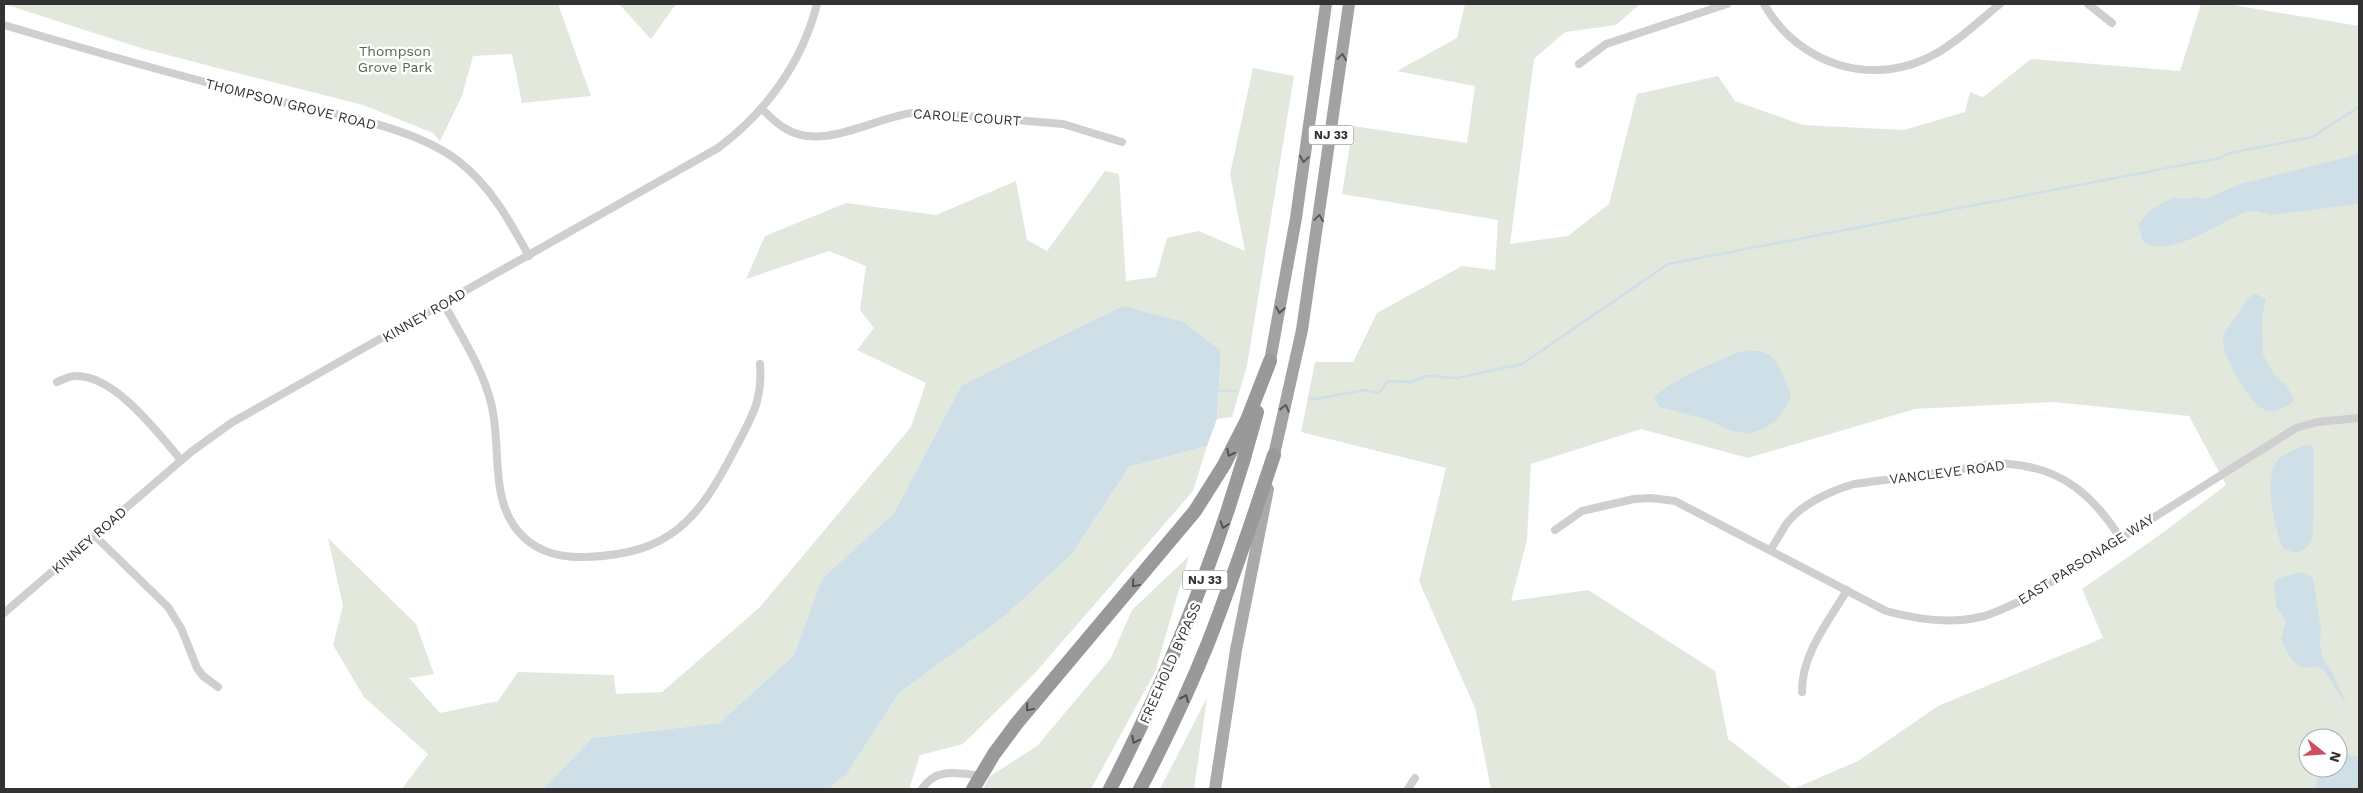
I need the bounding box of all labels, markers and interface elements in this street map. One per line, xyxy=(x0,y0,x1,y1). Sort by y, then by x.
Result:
park label: Thompson Grove Park xyxy=(358,43,432,75)
one-way arrow xyxy=(1336,53,1347,61)
street label: THOMPSON GROVE ROAD xyxy=(204,75,378,133)
street label: CAROLE COURT xyxy=(913,105,1022,129)
road number: NJ 33 xyxy=(1308,126,1354,144)
one-way arrow xyxy=(1300,154,1310,163)
one-way arrow xyxy=(1313,214,1324,222)
street label: KINNEY ROAD xyxy=(379,285,469,345)
one-way arrow xyxy=(1276,306,1286,315)
one-way arrow xyxy=(1279,404,1290,413)
one-way arrow xyxy=(1226,448,1236,457)
street label: VANCLEVE ROAD xyxy=(1888,457,2006,487)
street label: KINNEY ROAD xyxy=(48,503,130,577)
street label: EAST PARSONAGE WAY xyxy=(2015,511,2157,607)
one-way arrow xyxy=(1220,521,1230,529)
road number: NJ 33 xyxy=(1182,570,1228,590)
one-way arrow xyxy=(1131,579,1140,588)
street label: FREEHOLD BYPASS xyxy=(1136,600,1204,726)
one-way arrow xyxy=(1178,694,1189,703)
one-way arrow xyxy=(1026,703,1035,712)
north arrow xyxy=(2298,728,2348,778)
one-way arrow xyxy=(1131,735,1141,744)
text: N xyxy=(2326,750,2345,764)

